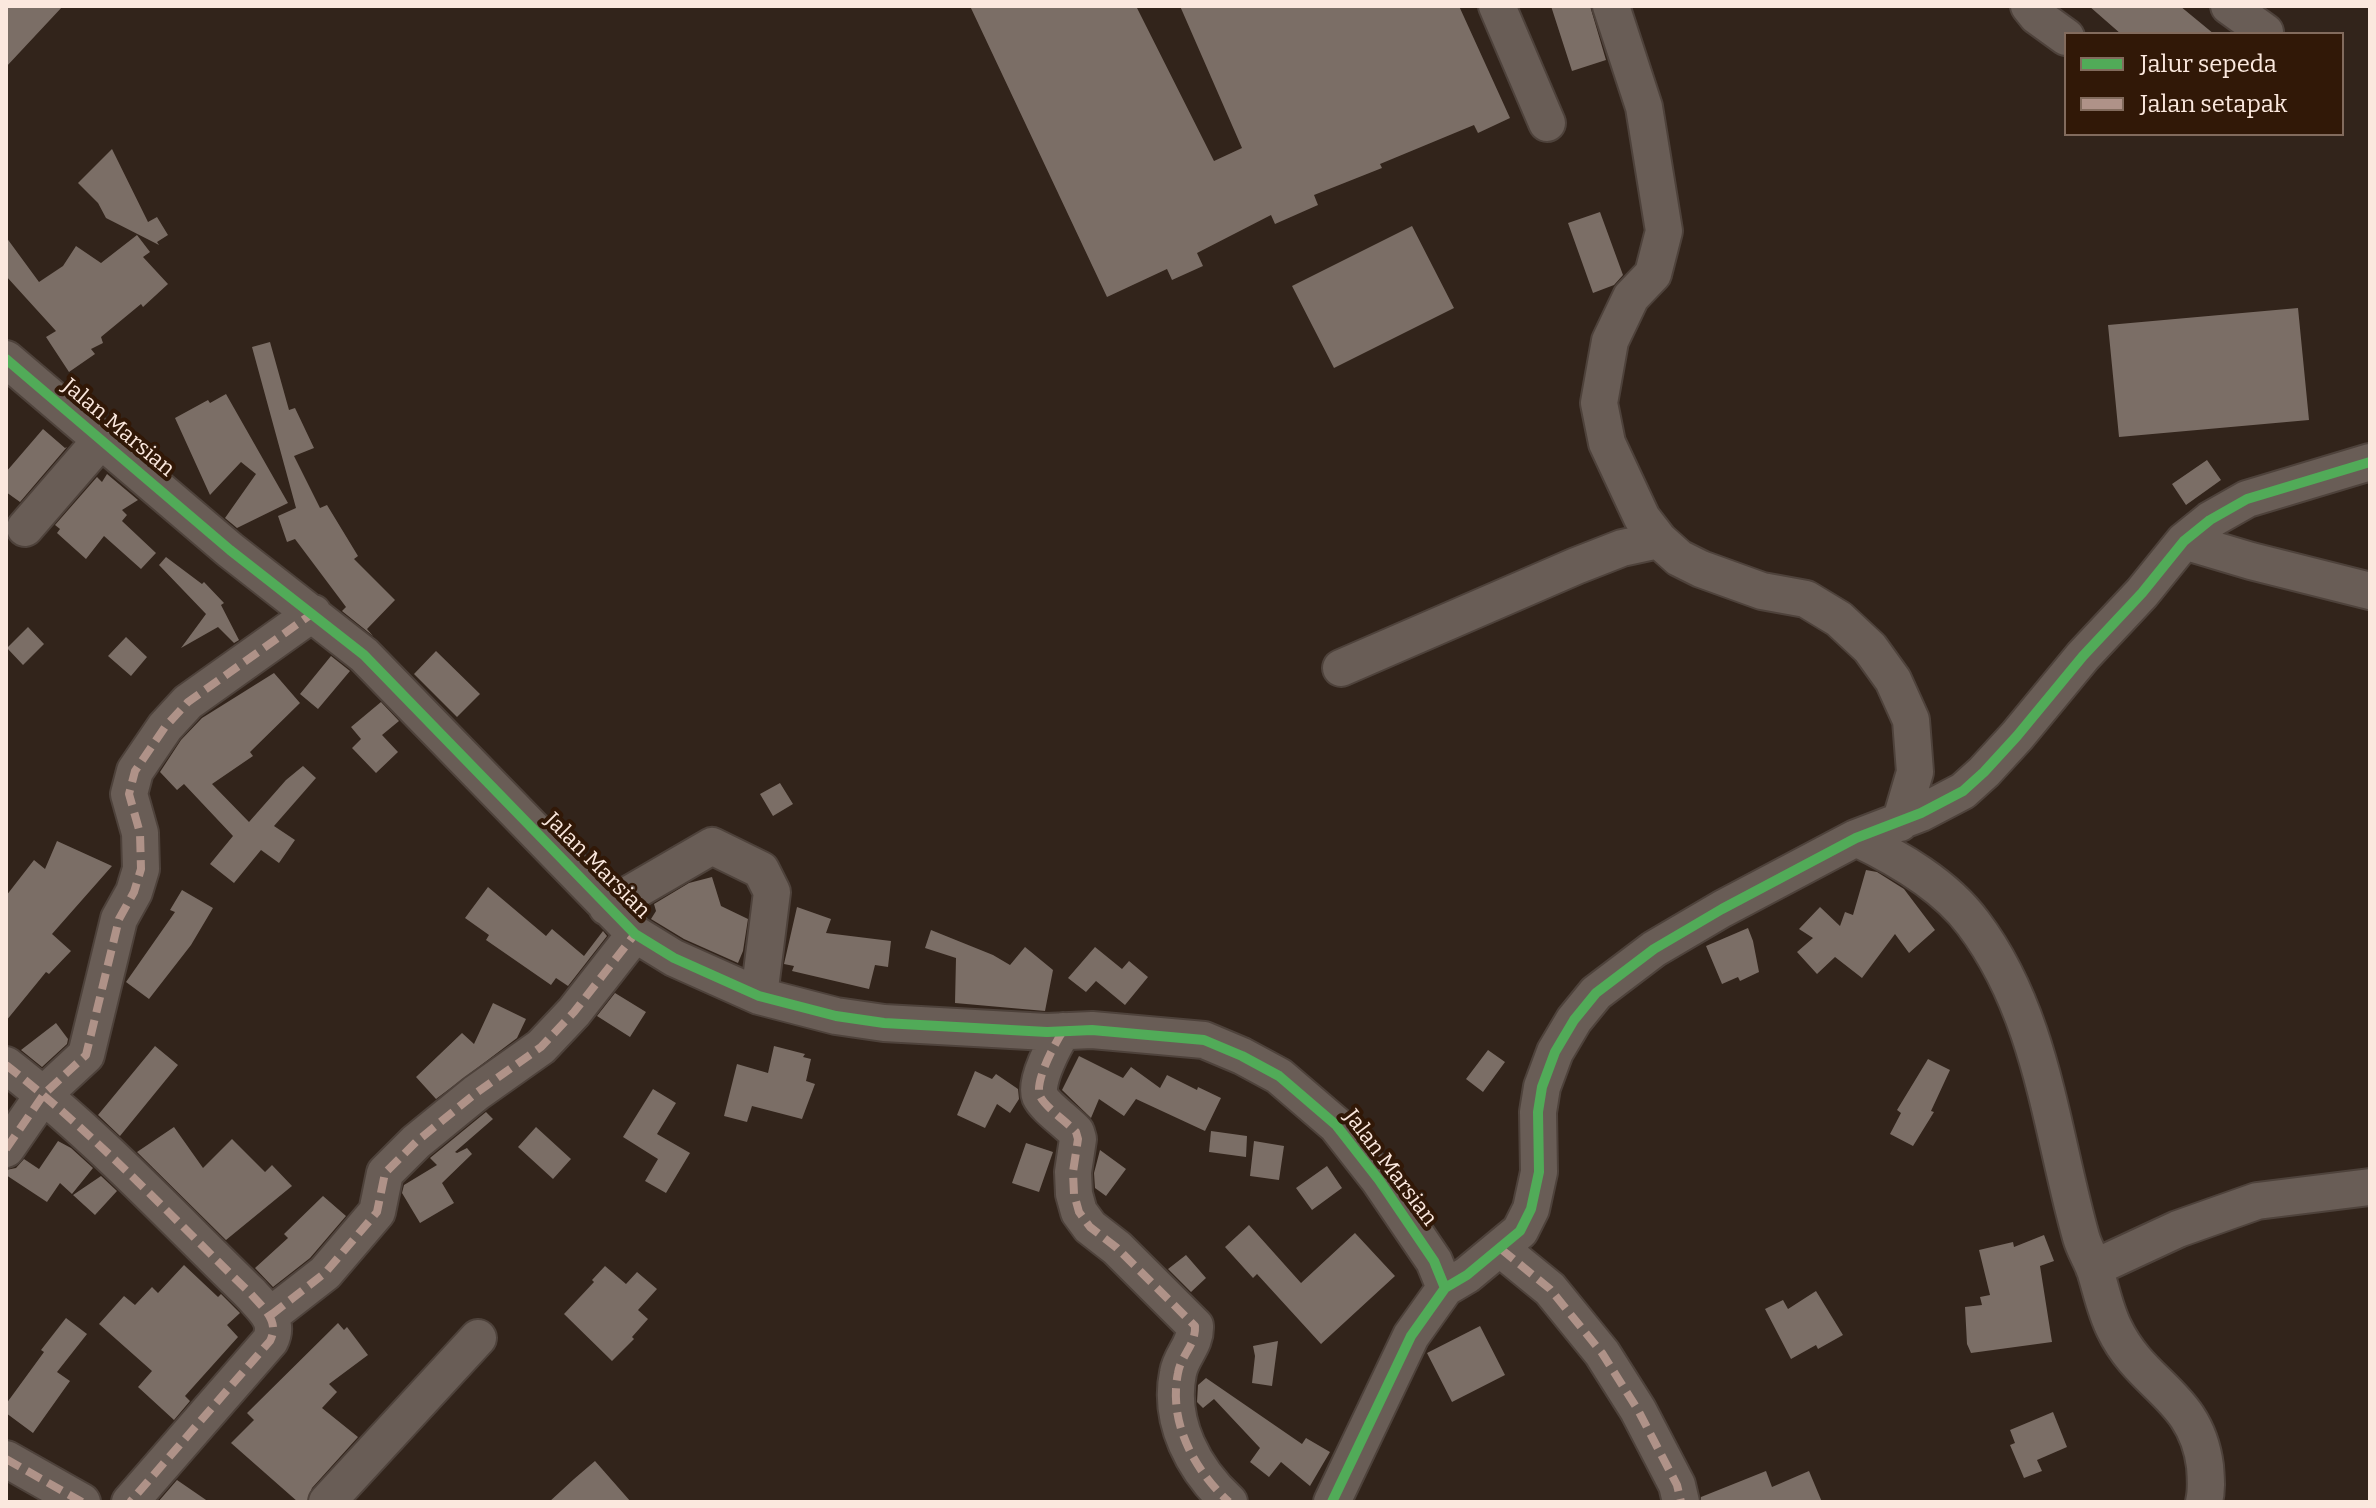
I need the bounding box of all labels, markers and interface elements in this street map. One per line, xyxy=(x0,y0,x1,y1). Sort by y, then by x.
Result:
legend xyxy=(2064,32,2344,136)
text: Jalur sepeda xyxy=(2140,50,2277,78)
text: Jalan setapak xyxy=(2140,90,2287,118)
street label: Jalan Marsian xyxy=(56,373,180,483)
street label: Jalan Marsian xyxy=(539,808,655,924)
street label: Jalan Marsian xyxy=(1338,1105,1442,1231)

